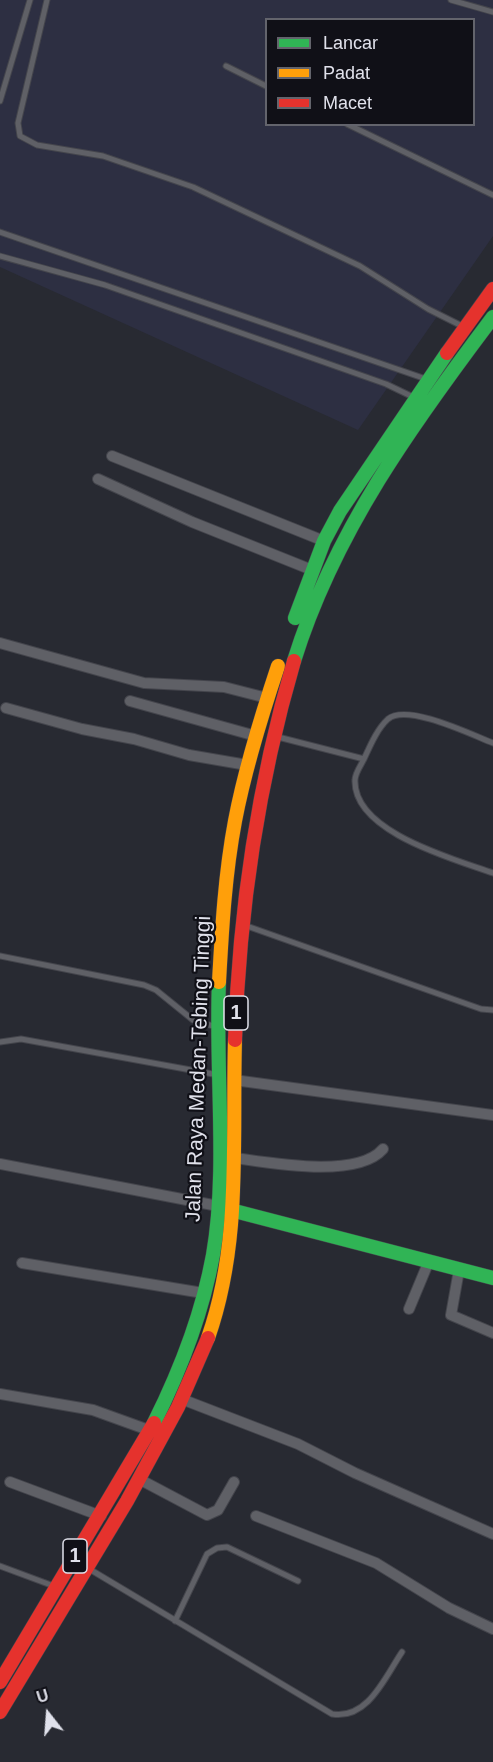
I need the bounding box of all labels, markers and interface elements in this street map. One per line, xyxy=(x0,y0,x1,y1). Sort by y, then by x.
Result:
legend xyxy=(265,18,475,126)
text: Lancar xyxy=(323,33,378,53)
text: Padat xyxy=(323,63,370,83)
text: Macet xyxy=(323,93,372,113)
street label: Jalan Raya Medan-Tebing Tinggi xyxy=(181,916,217,1222)
road number: 1 xyxy=(224,996,248,1030)
road number: 1 xyxy=(63,1539,87,1573)
north arrow xyxy=(18,1684,78,1744)
text: U xyxy=(35,1686,51,1706)

